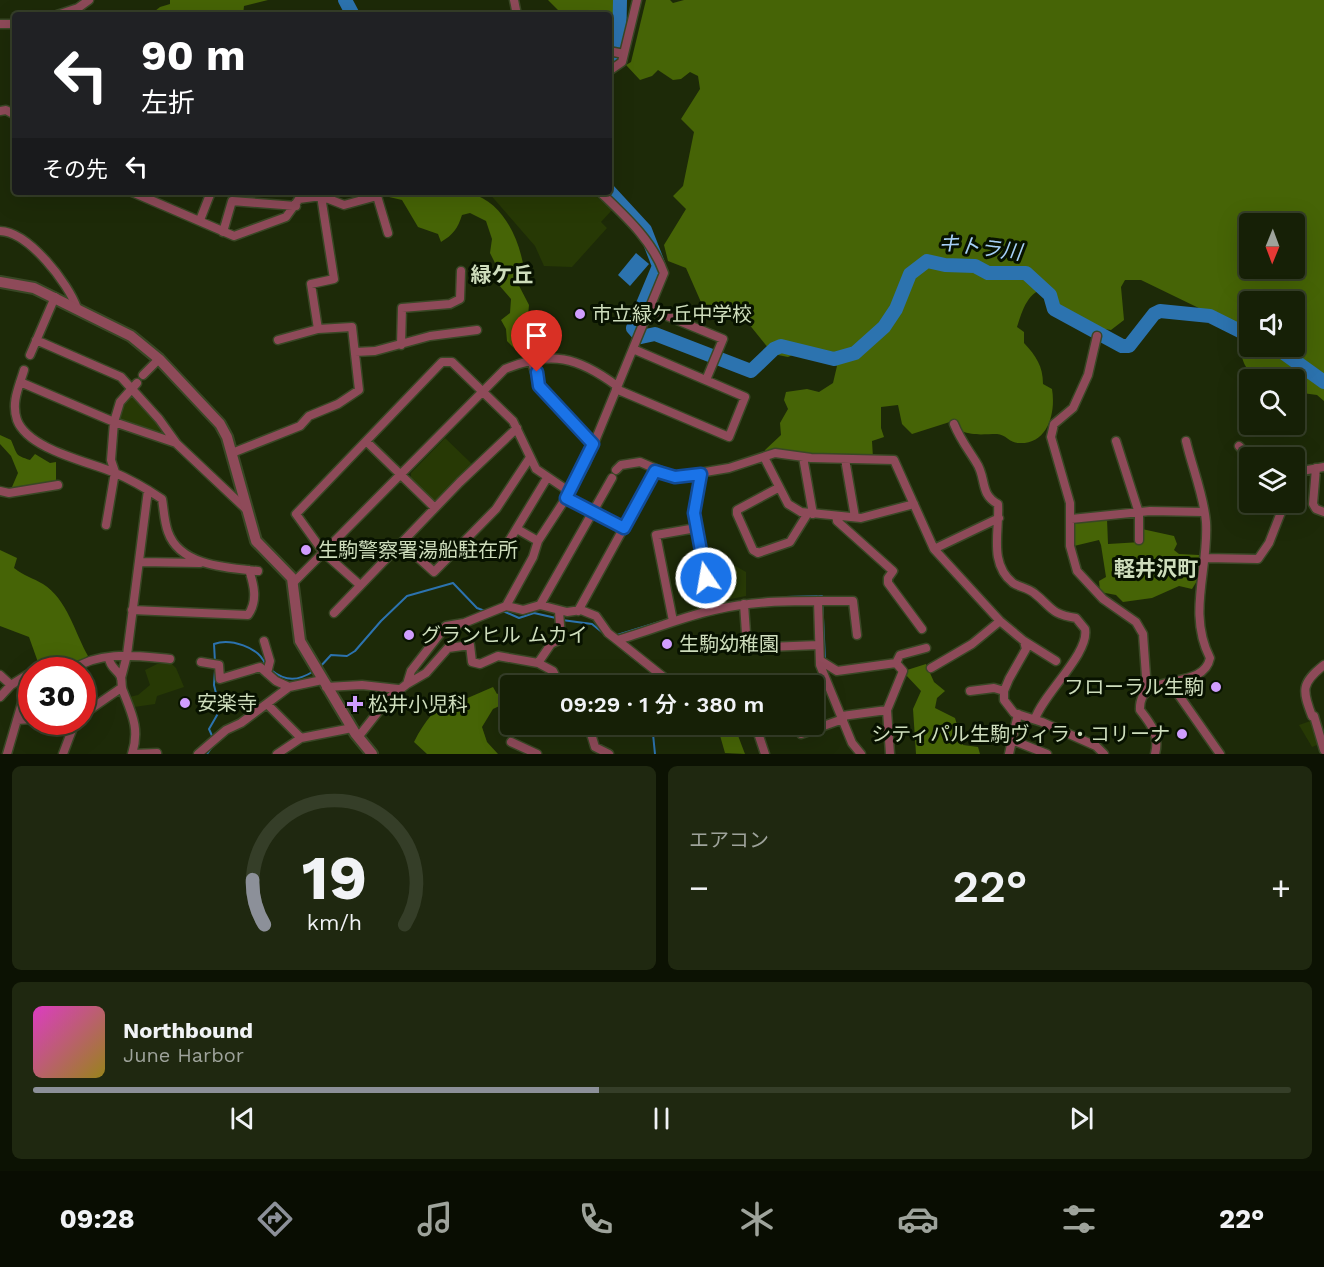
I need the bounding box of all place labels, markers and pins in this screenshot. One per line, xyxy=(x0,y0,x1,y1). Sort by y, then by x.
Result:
place label: 市立緑ケ丘中学校 xyxy=(592,302,752,326)
marker: 市立緑ケ丘中学校 xyxy=(573,307,587,321)
pin xyxy=(511,310,562,372)
place label: 生駒警察署湯船駐在所 xyxy=(318,538,518,562)
marker: 生駒警察署湯船駐在所 xyxy=(299,543,313,557)
place label: グランヒル ムカイ xyxy=(421,623,588,647)
marker: グランヒル ムカイ xyxy=(402,628,416,642)
place label: 生駒幼稚園 xyxy=(679,632,779,656)
marker: 生駒幼稚園 xyxy=(660,637,674,651)
place label: フローラル生駒 xyxy=(1064,675,1204,699)
marker: フローラル生駒 xyxy=(1209,680,1223,694)
place label: 安楽寺 xyxy=(197,691,257,715)
place label: 松井小児科 xyxy=(368,692,468,716)
marker: 松井小児科 xyxy=(346,695,364,713)
marker: 安楽寺 xyxy=(178,696,192,710)
place label: シティパル生駒ヴィラ・コリーナ xyxy=(871,722,1170,746)
marker: シティパル生駒ヴィラ・コリーナ xyxy=(1175,727,1189,741)

